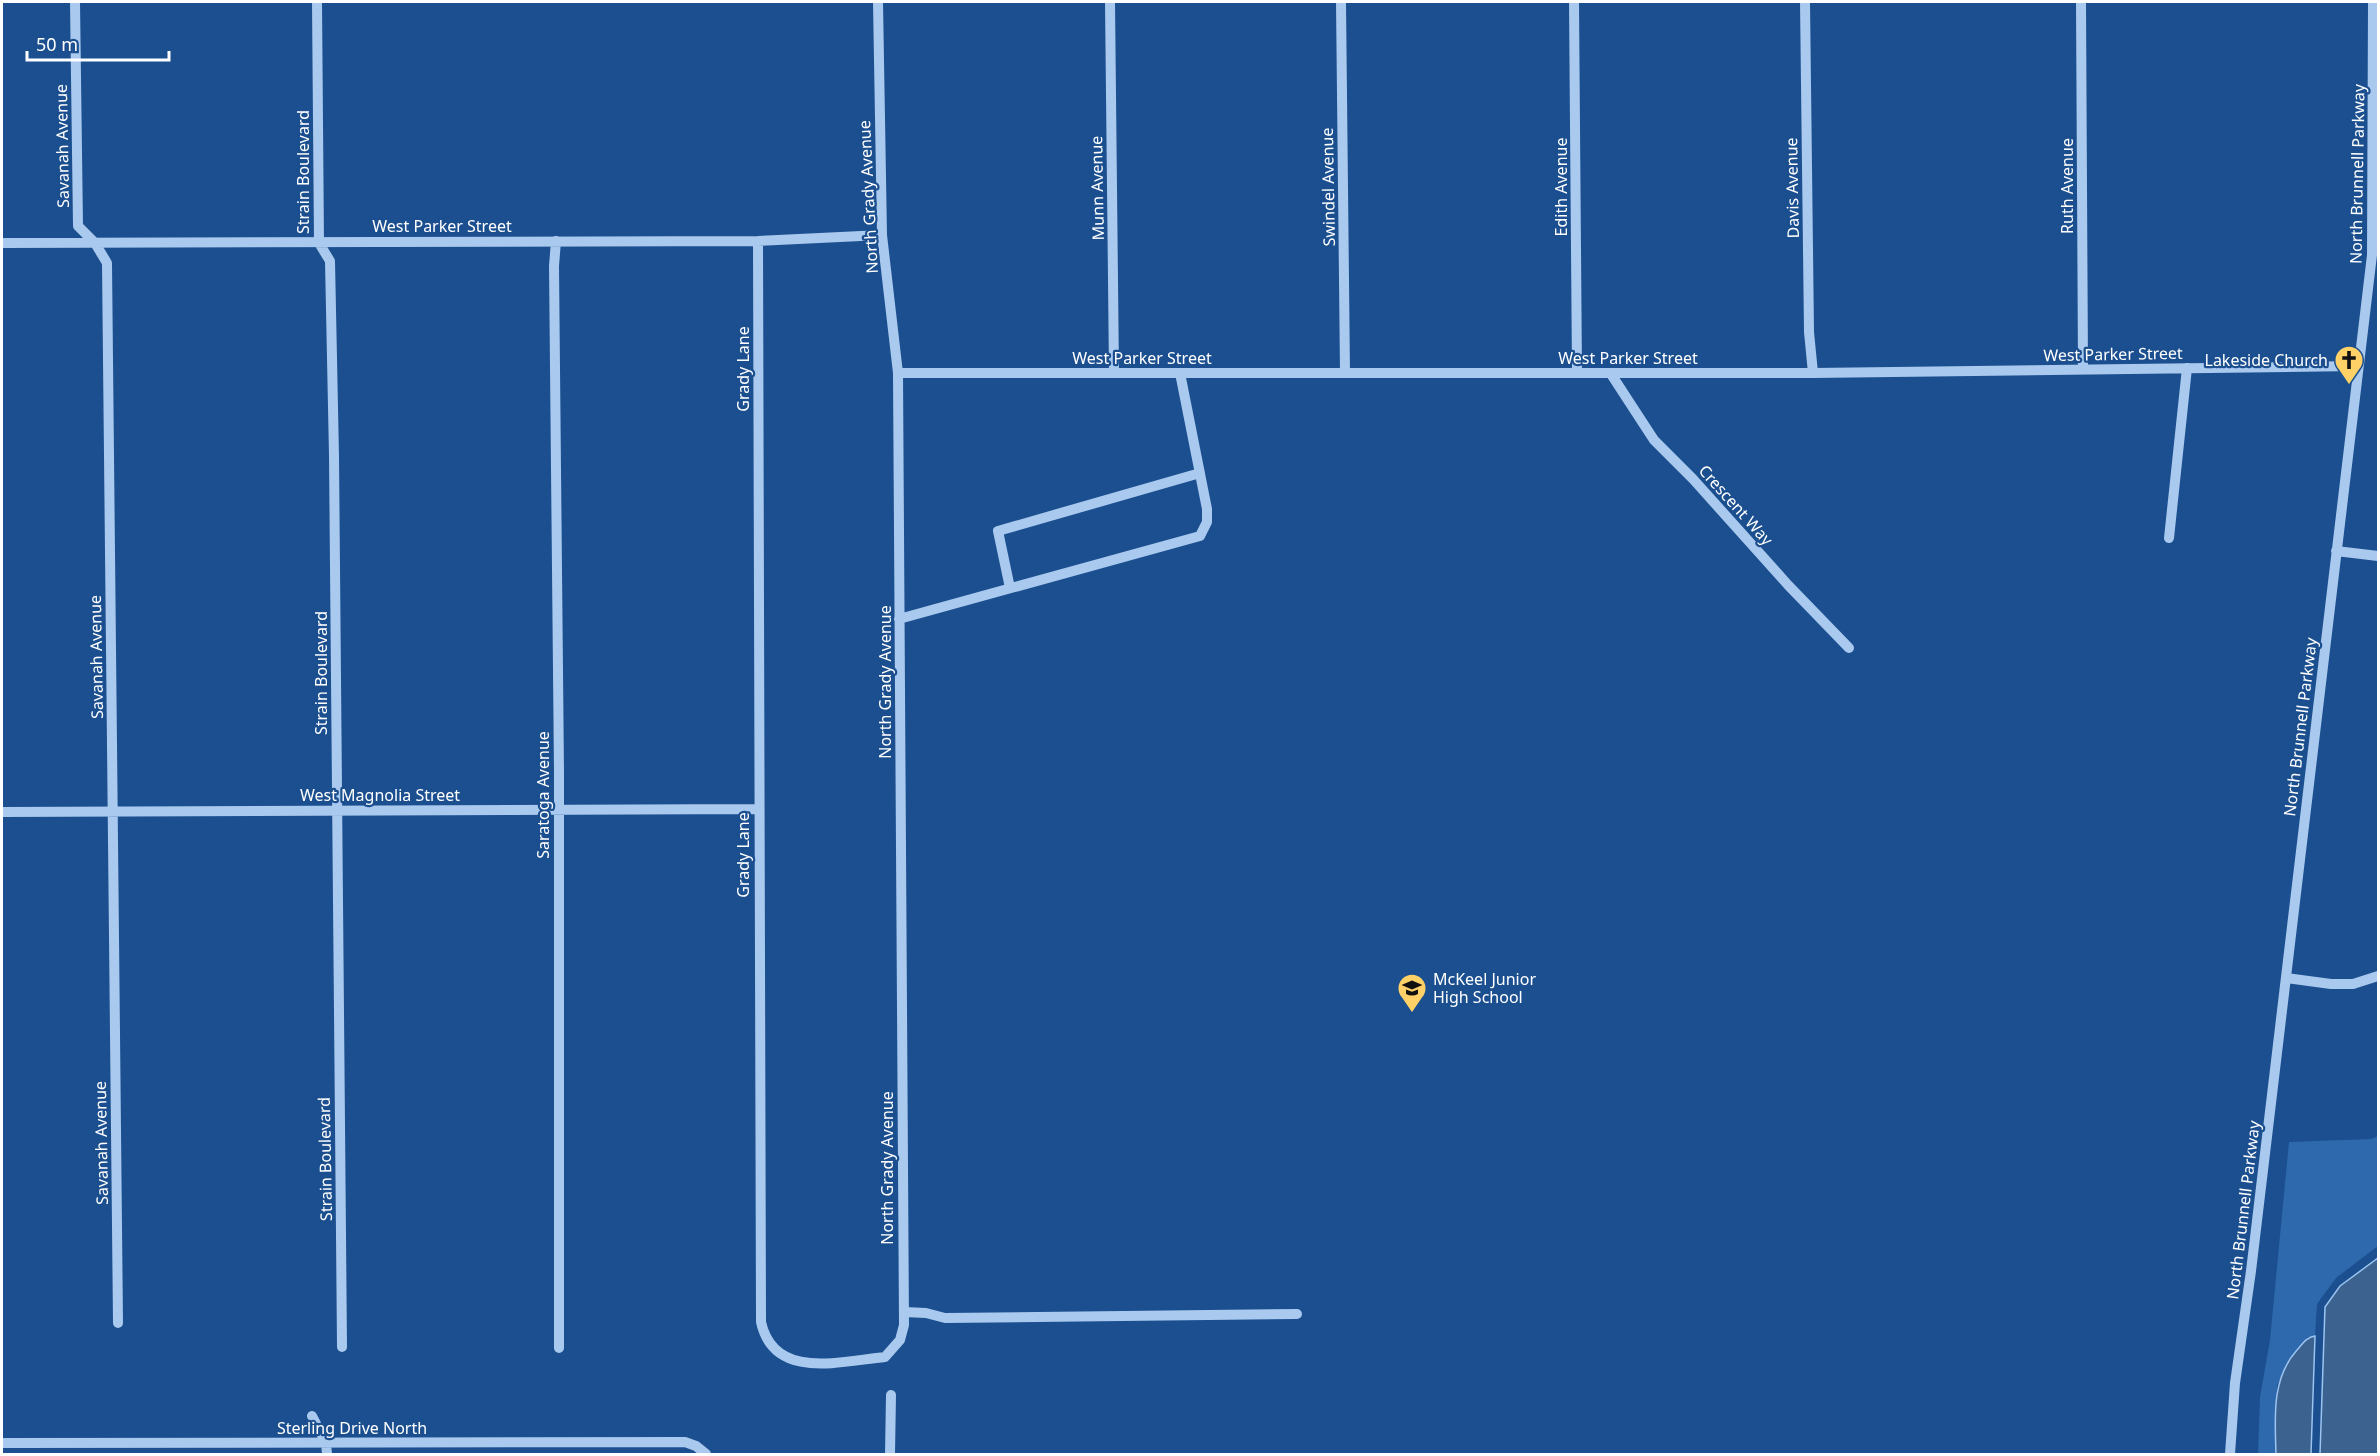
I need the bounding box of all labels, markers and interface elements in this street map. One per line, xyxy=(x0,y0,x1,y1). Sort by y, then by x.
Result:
scale bar xyxy=(27,24,170,62)
text: 50 m xyxy=(36,32,78,56)
street label: North Brunnell Parkway xyxy=(2344,83,2370,264)
street label: Savanah Avenue xyxy=(50,84,74,208)
street label: Strain Boulevard xyxy=(292,110,314,234)
street label: North Grady Avenue xyxy=(853,120,883,274)
street label: Swindel Avenue xyxy=(1316,127,1340,247)
street label: Munn Avenue xyxy=(1085,136,1109,240)
street label: Davis Avenue xyxy=(1780,137,1804,239)
street label: Edith Avenue xyxy=(1550,138,1572,236)
street label: Ruth Avenue xyxy=(2056,138,2078,234)
street label: West Parker Street xyxy=(372,215,512,237)
street label: Grady Lane xyxy=(732,326,754,412)
street label: West Parker Street xyxy=(2043,342,2183,366)
church icon: Lakeside Church xyxy=(2333,344,2365,386)
street label: West Parker Street xyxy=(1072,347,1212,369)
street label: West Parker Street xyxy=(1558,347,1698,369)
place label: Lakeside Church xyxy=(2205,349,2328,371)
street label: Crescent Way xyxy=(1694,460,1779,551)
street label: Savanah Avenue xyxy=(84,595,108,719)
street label: North Grady Avenue xyxy=(874,605,896,759)
street label: Strain Boulevard xyxy=(310,611,332,735)
street label: North Brunnell Parkway xyxy=(2278,636,2322,818)
street label: Saratoga Avenue xyxy=(532,731,554,859)
street label: West Magnolia Street xyxy=(300,784,460,806)
street label: Grady Lane xyxy=(732,812,754,898)
place label: McKeel Junior High School xyxy=(1433,968,1536,1008)
school or university icon: McKeel Junior High School xyxy=(1396,972,1428,1014)
street label: Savanah Avenue xyxy=(89,1081,113,1205)
street label: North Grady Avenue xyxy=(876,1091,898,1245)
street label: Strain Boulevard xyxy=(313,1097,337,1221)
street label: North Brunnell Parkway xyxy=(2221,1119,2265,1301)
street label: Sterling Drive North xyxy=(277,1417,427,1439)

